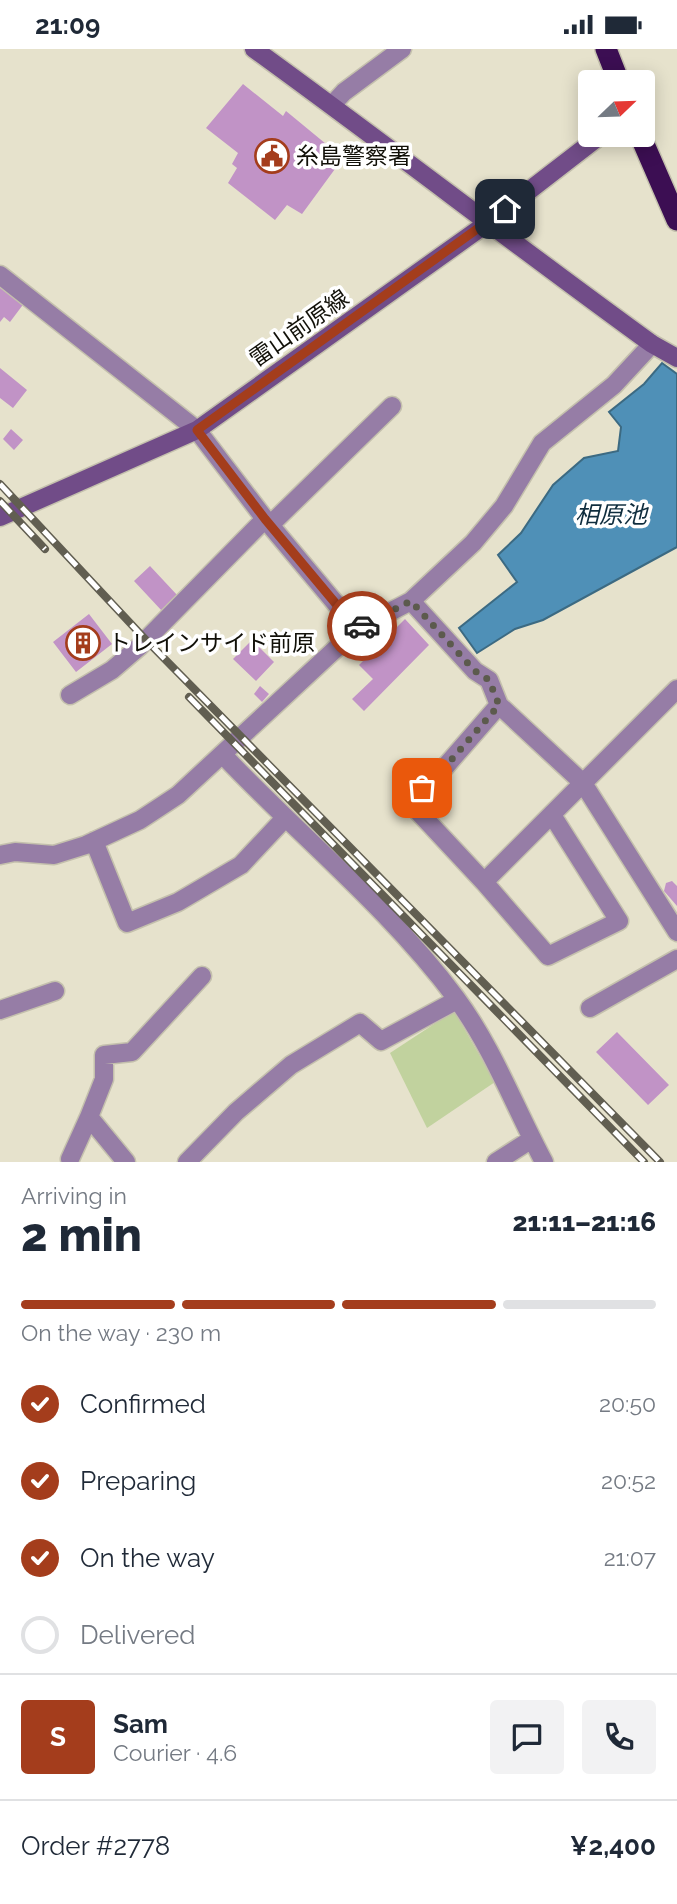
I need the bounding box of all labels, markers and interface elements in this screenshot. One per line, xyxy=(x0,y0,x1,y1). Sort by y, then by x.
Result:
text: 21:09 xyxy=(35,10,100,40)
north arrow xyxy=(578,70,654,147)
map controls xyxy=(578,70,655,147)
public building icon: 糸島警察署 xyxy=(253,137,291,175)
place label: 糸島警察署 xyxy=(296,142,411,169)
pin xyxy=(475,179,535,239)
icon: home xyxy=(486,190,524,228)
street label: 雷山前原線 xyxy=(244,284,354,372)
water label: 相原池 xyxy=(575,500,649,529)
courier xyxy=(327,591,397,661)
icon: car xyxy=(343,607,381,645)
building icon: トレインサイド前原 xyxy=(64,624,102,662)
place label: トレインサイド前原 xyxy=(108,629,315,656)
pin xyxy=(392,758,452,818)
icon: bag xyxy=(403,769,441,807)
text: Arriving in xyxy=(21,1182,127,1209)
text: 21:11–21:16 xyxy=(513,1207,656,1237)
text: 2 min xyxy=(21,1208,142,1262)
text: On the way · 230 m xyxy=(21,1319,221,1346)
icon: check xyxy=(21,1385,59,1423)
text: Confirmed xyxy=(80,1389,206,1419)
text: 20:50 xyxy=(599,1390,656,1417)
icon: check xyxy=(21,1462,59,1500)
text: Preparing xyxy=(80,1466,196,1496)
text: 20:52 xyxy=(601,1467,656,1494)
icon: check xyxy=(21,1539,59,1577)
text: On the way xyxy=(80,1543,215,1573)
text: 21:07 xyxy=(604,1544,656,1571)
text: Delivered xyxy=(80,1620,195,1650)
button: chat xyxy=(490,1700,564,1774)
button: phone xyxy=(582,1700,656,1774)
text: Sam xyxy=(113,1709,168,1739)
text: S xyxy=(50,1722,66,1752)
text: Courier · 4.6 xyxy=(113,1739,237,1766)
text: Order #2778 xyxy=(21,1831,170,1861)
text: ¥2,400 xyxy=(570,1831,656,1861)

